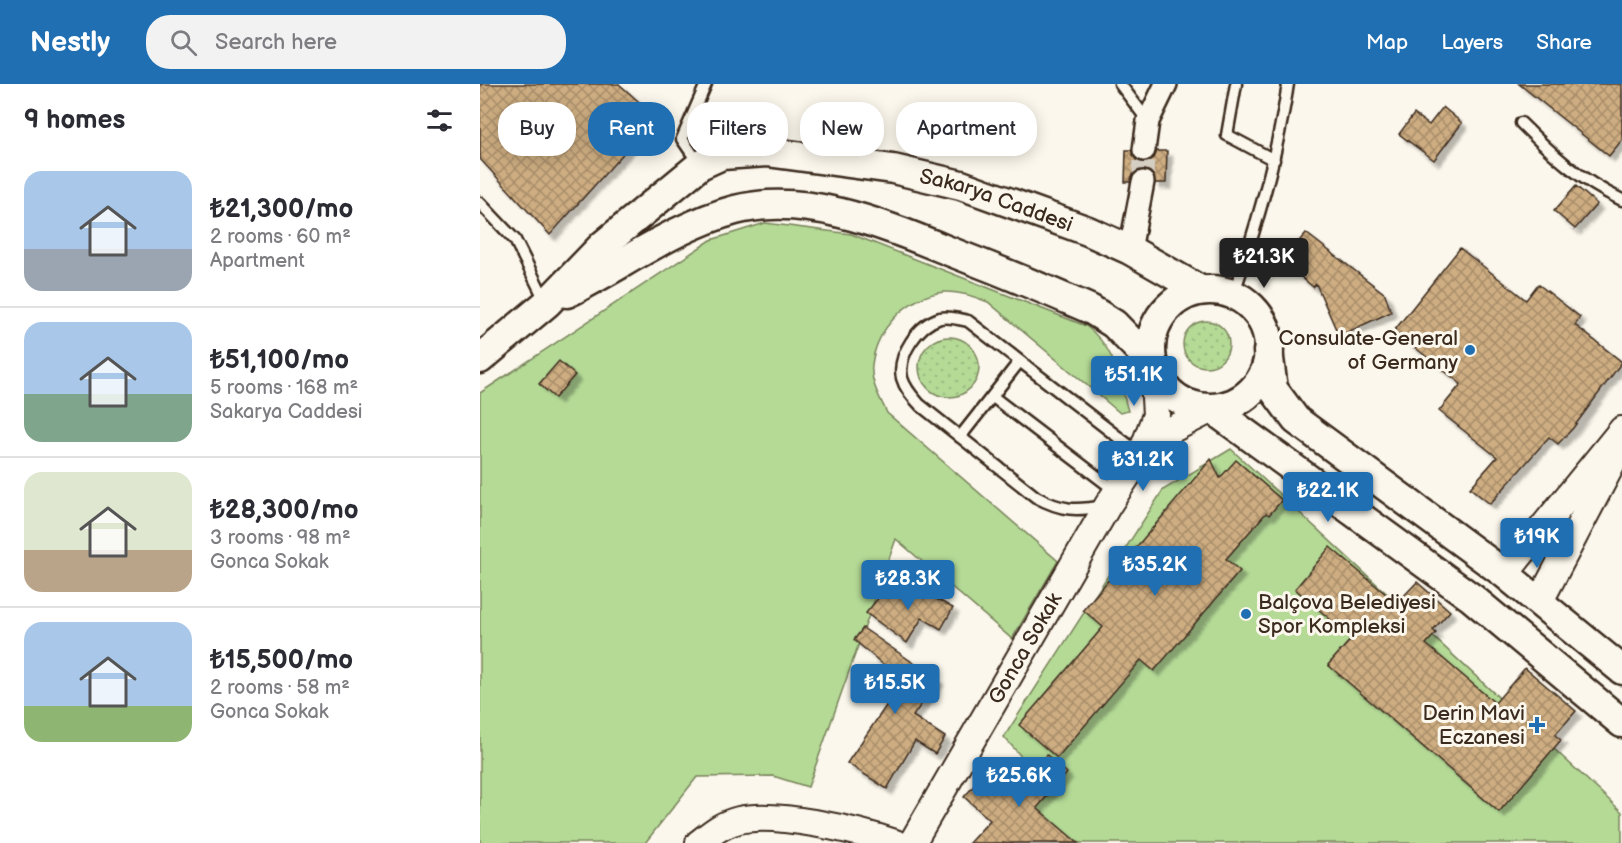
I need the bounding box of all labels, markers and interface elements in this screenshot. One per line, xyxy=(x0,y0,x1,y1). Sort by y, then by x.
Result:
search box xyxy=(146,15,566,69)
text: Nestly xyxy=(30,26,110,59)
icon: search xyxy=(167,26,200,59)
text: Search here xyxy=(215,29,337,56)
text: Map xyxy=(1366,30,1408,55)
text: Layers xyxy=(1441,30,1503,55)
text: Share xyxy=(1536,30,1592,55)
chip: Buy xyxy=(498,102,576,156)
chip: Rent xyxy=(588,102,675,156)
chip: Filters xyxy=(687,102,788,156)
chip: New xyxy=(800,102,884,156)
chip: Apartment xyxy=(896,102,1037,156)
icon: filters xyxy=(423,104,456,137)
text: 9 homes xyxy=(24,105,125,136)
street label: Sakarya Caddesi xyxy=(917,163,1076,237)
text: ₺21,300/mo xyxy=(210,194,353,225)
icon: home xyxy=(72,195,144,267)
text: 2 rooms · 60 m² xyxy=(210,225,351,249)
pin: ₺21.3K xyxy=(1215,238,1313,289)
text: ₺21.3K xyxy=(1233,245,1295,269)
text: Apartment xyxy=(210,249,305,273)
place label: Consulate-General of Germany xyxy=(1279,326,1458,375)
marker: Consulate-General of Germany xyxy=(1463,343,1477,357)
text: ₺51,100/mo xyxy=(210,345,349,376)
icon: home xyxy=(72,346,144,418)
pin: ₺51.1K xyxy=(1085,356,1183,407)
text: ₺51.1K xyxy=(1105,363,1163,387)
text: 5 rooms · 168 m² xyxy=(210,376,358,400)
text: Sakarya Caddesi xyxy=(210,400,363,424)
pin: ₺31.2K xyxy=(1094,441,1192,492)
text: ₺31.2K xyxy=(1112,448,1174,472)
pin: ₺22.1K xyxy=(1279,472,1377,523)
text: ₺22.1K xyxy=(1297,479,1359,503)
text: ₺28,300/mo xyxy=(210,495,359,526)
icon: home xyxy=(72,496,144,568)
pin: ₺19K xyxy=(1501,518,1573,569)
text: ₺19K xyxy=(1514,525,1560,549)
text: 3 rooms · 98 m² xyxy=(210,526,351,550)
pin: ₺35.2K xyxy=(1106,546,1204,597)
text: Gonca Sokak xyxy=(210,550,329,574)
text: ₺35.2K xyxy=(1123,553,1187,577)
pin: ₺28.3K xyxy=(859,560,957,611)
text: ₺28.3K xyxy=(875,567,941,591)
street label: Gonca Sokak xyxy=(983,588,1067,709)
place label: Balçova Belediyesi Spor Kompleksi xyxy=(1258,590,1436,639)
marker: Balçova Belediyesi Spor Kompleksi xyxy=(1239,607,1253,621)
text: ₺15,500/mo xyxy=(210,645,353,676)
icon: home xyxy=(72,646,144,718)
pin: ₺15.5K xyxy=(846,664,944,715)
text: ₺15.5K xyxy=(865,671,925,695)
text: 2 rooms · 58 m² xyxy=(210,676,350,700)
text: Gonca Sokak xyxy=(210,700,329,724)
place label: Derin Mavi Eczanesi xyxy=(1423,701,1525,750)
marker: Derin Mavi Eczanesi xyxy=(1530,718,1544,732)
pin: ₺25.6K xyxy=(970,757,1068,808)
text: ₺25.6K xyxy=(986,764,1052,788)

